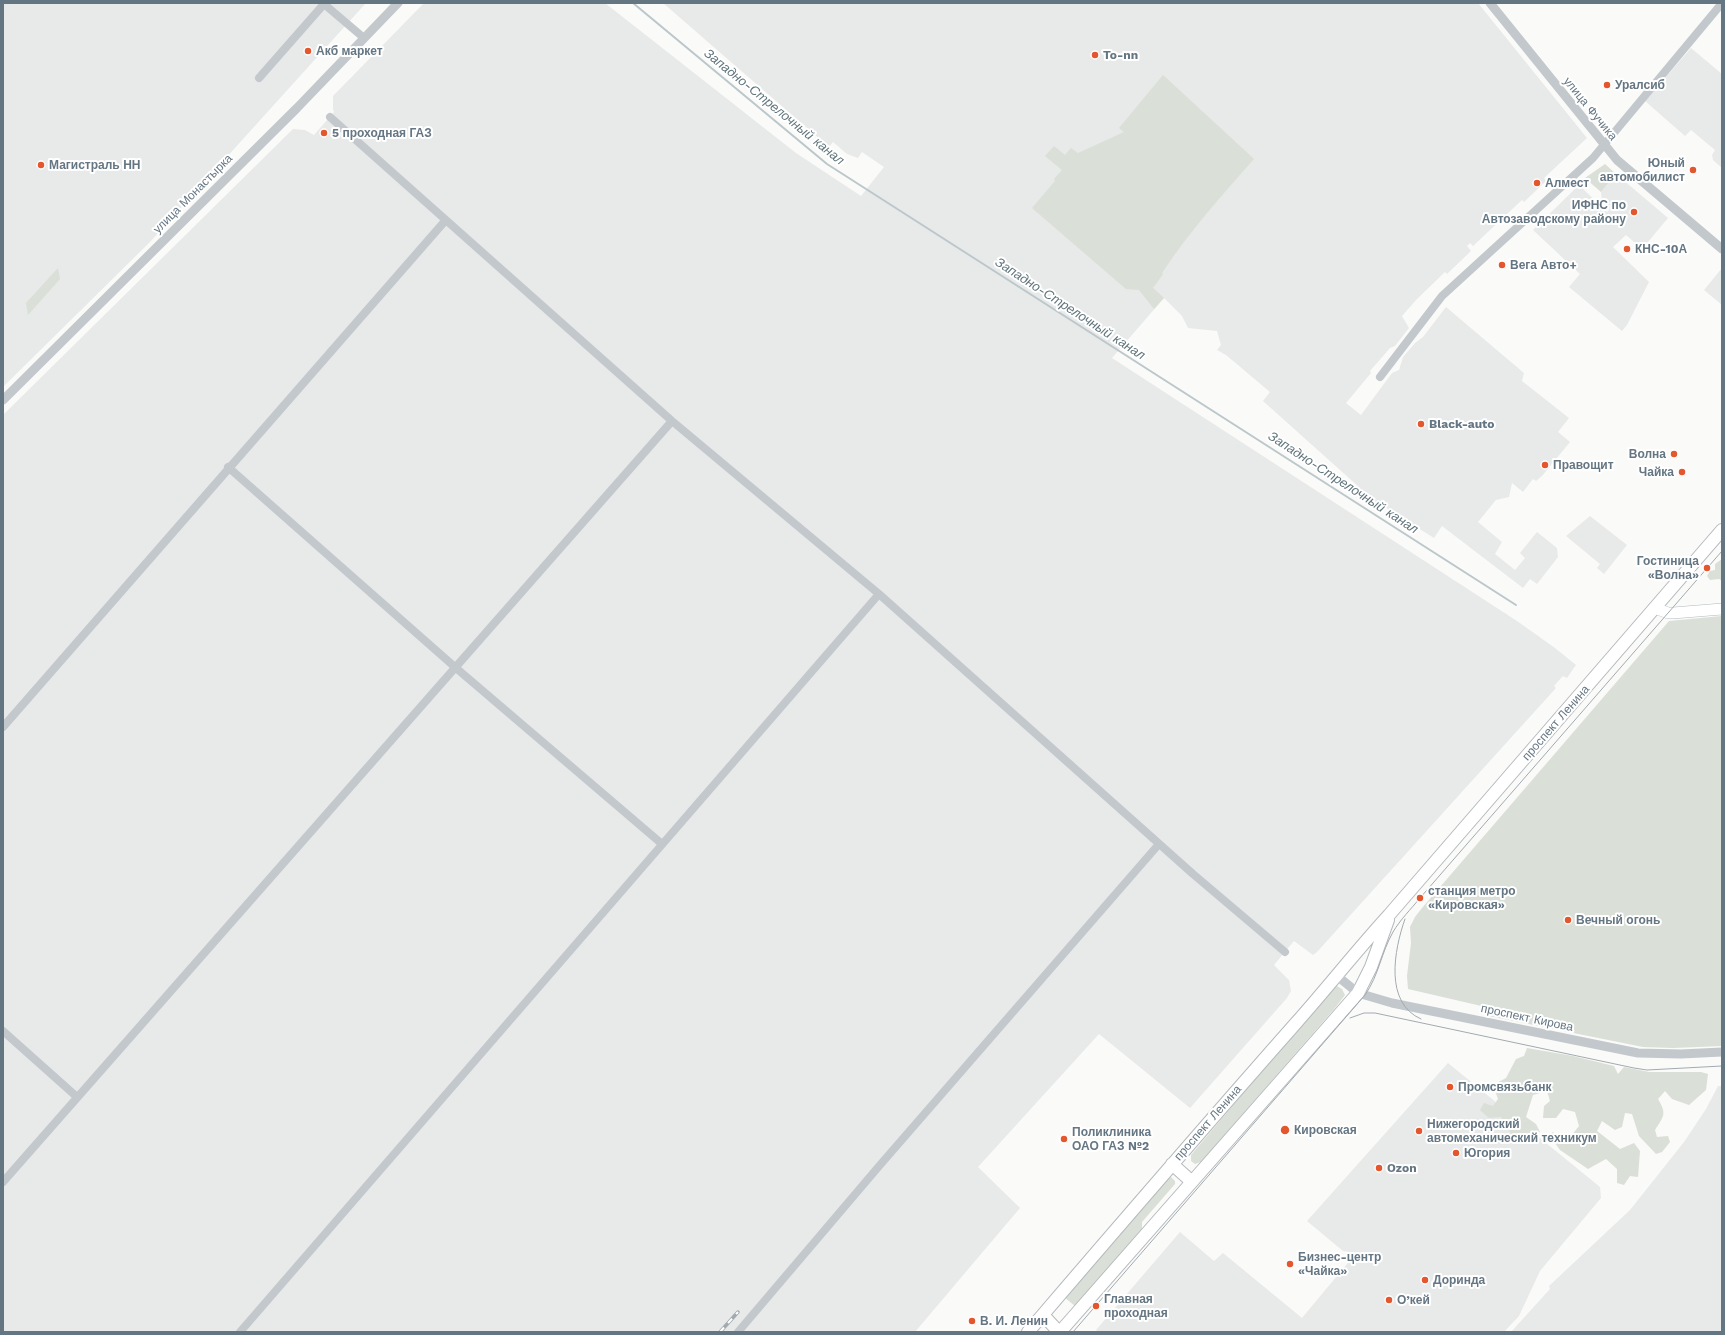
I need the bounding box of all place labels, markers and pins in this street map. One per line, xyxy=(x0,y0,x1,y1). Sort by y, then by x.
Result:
place label: Акб маркет xyxy=(316,44,383,58)
marker: Акб маркет xyxy=(303,46,313,56)
place label: To-nn xyxy=(1103,48,1138,62)
marker: To-nn xyxy=(1090,50,1100,60)
place label: Уралсиб xyxy=(1615,78,1665,92)
marker: Уралсиб xyxy=(1602,80,1612,90)
place label: 5 проходная ГАЗ xyxy=(332,126,432,140)
marker: 5 проходная ГАЗ xyxy=(319,128,329,138)
place label: Юный автомобилист xyxy=(1600,156,1685,184)
place label: Магистраль НН xyxy=(49,158,141,172)
marker: Магистраль НН xyxy=(36,160,46,170)
marker: Юный автомобилист xyxy=(1688,165,1698,175)
place label: Алмест xyxy=(1545,176,1589,190)
marker: Алмест xyxy=(1532,178,1542,188)
place label: ИФНС по Автозаводскому району xyxy=(1482,198,1626,226)
marker: ИФНС по Автозаводскому району xyxy=(1629,207,1639,217)
place label: КНС-10А xyxy=(1635,242,1687,256)
marker: КНС-10А xyxy=(1622,244,1632,254)
place label: Вега Авто+ xyxy=(1510,258,1577,272)
marker: Вега Авто+ xyxy=(1497,260,1507,270)
place label: Black-auto xyxy=(1429,417,1495,431)
marker: Black-auto xyxy=(1416,419,1426,429)
place label: Волна xyxy=(1629,447,1666,461)
marker: Волна xyxy=(1669,449,1679,459)
place label: Правощит xyxy=(1553,458,1614,472)
marker: Правощит xyxy=(1540,460,1550,470)
place label: Чайка xyxy=(1639,465,1674,479)
marker: Чайка xyxy=(1677,467,1687,477)
place label: Гостиница «Волна» xyxy=(1637,554,1699,582)
marker: Гостиница «Волна» xyxy=(1702,563,1712,573)
place label: станция метро «Кировская» xyxy=(1428,884,1516,912)
marker: станция метро «Кировская» xyxy=(1415,893,1425,903)
place label: Вечный огонь xyxy=(1576,913,1660,927)
marker: Вечный огонь xyxy=(1563,915,1573,925)
place label: Промсвязьбанк xyxy=(1458,1080,1551,1094)
marker: Промсвязьбанк xyxy=(1445,1082,1455,1092)
place label: Нижегородский автомеханический техникум xyxy=(1427,1117,1597,1145)
place label: Кировская xyxy=(1294,1123,1357,1137)
marker: Кировская xyxy=(1279,1124,1291,1136)
place label: Поликлиника ОАО ГАЗ №2 xyxy=(1072,1125,1151,1153)
marker: Нижегородский автомеханический техникум xyxy=(1414,1126,1424,1136)
marker: Поликлиника ОАО ГАЗ №2 xyxy=(1059,1134,1069,1144)
place label: Югория xyxy=(1464,1146,1510,1160)
marker: Югория xyxy=(1451,1148,1461,1158)
place label: Ozon xyxy=(1387,1161,1417,1175)
marker: Ozon xyxy=(1374,1163,1384,1173)
place label: Бизнес-центр «Чайка» xyxy=(1298,1250,1381,1278)
marker: Бизнес-центр «Чайка» xyxy=(1285,1259,1295,1269)
place label: Доринда xyxy=(1433,1273,1485,1287)
marker: Доринда xyxy=(1420,1275,1430,1285)
place label: Главная проходная xyxy=(1104,1292,1168,1320)
place label: О’кей xyxy=(1397,1293,1430,1307)
marker: О’кей xyxy=(1384,1295,1394,1305)
marker: Главная проходная xyxy=(1091,1301,1101,1311)
place label: В. И. Ленин xyxy=(980,1314,1048,1328)
marker: В. И. Ленин xyxy=(967,1316,977,1326)

